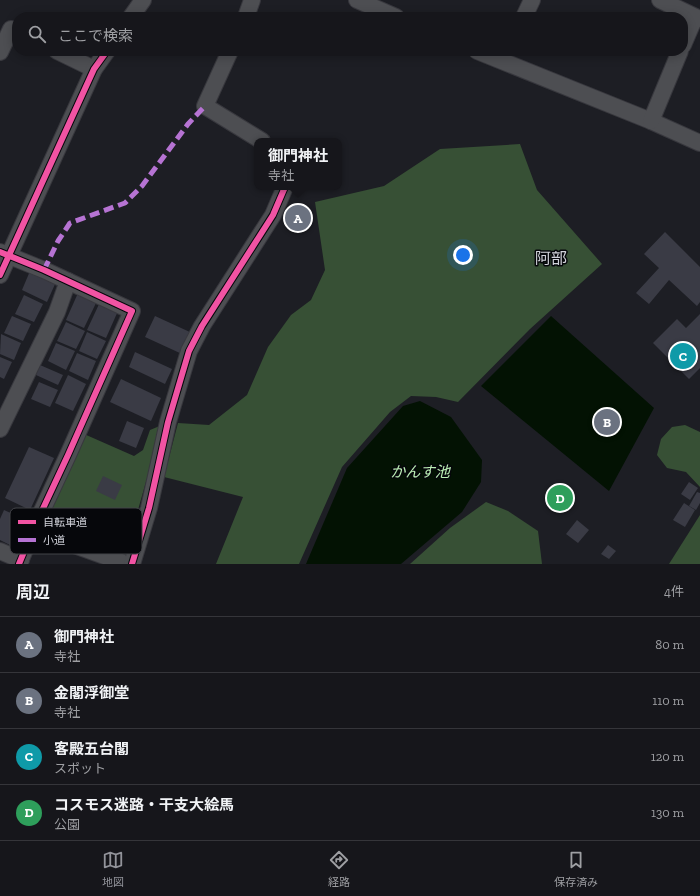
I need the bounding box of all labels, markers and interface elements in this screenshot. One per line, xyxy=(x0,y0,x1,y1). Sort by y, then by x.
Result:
search box xyxy=(12,12,688,56)
icon: search xyxy=(26,23,48,45)
text: ここで検索 xyxy=(58,27,133,45)
popup xyxy=(254,138,342,190)
text: 御門神社 xyxy=(268,147,328,165)
text: 寺社 xyxy=(268,168,294,183)
pin: A xyxy=(285,203,311,233)
your location xyxy=(453,245,473,265)
district label: 阿部 xyxy=(535,249,567,268)
pin: C xyxy=(670,341,696,371)
pin: B xyxy=(594,407,620,437)
water label: かんす池 xyxy=(390,463,452,481)
pin: D xyxy=(547,483,573,513)
legend xyxy=(10,508,142,554)
text: 自転車道 xyxy=(43,516,87,529)
text: 小道 xyxy=(43,534,65,547)
text: 周辺 xyxy=(16,582,50,602)
text: 4件 xyxy=(664,584,684,599)
text: 御門神社 xyxy=(54,628,114,646)
text: A xyxy=(25,637,33,652)
text: 80 m xyxy=(655,637,684,652)
text: 寺社 xyxy=(54,649,80,664)
text: 金閣浮御堂 xyxy=(54,684,129,702)
text: B xyxy=(25,693,33,708)
text: 110 m xyxy=(652,693,684,708)
text: 寺社 xyxy=(54,705,80,720)
text: 客殿五台閣 xyxy=(54,740,129,758)
text: C xyxy=(25,749,33,764)
text: 120 m xyxy=(651,749,684,764)
text: スポット xyxy=(54,761,106,776)
text: コスモス迷路・干支大絵馬 xyxy=(54,796,234,814)
text: D xyxy=(24,805,34,820)
text: 130 m xyxy=(651,805,684,820)
text: 公園 xyxy=(54,817,80,832)
tab: 地図 xyxy=(102,849,124,889)
tab: 経路 xyxy=(328,849,350,889)
tab: 保存済み xyxy=(554,849,598,889)

